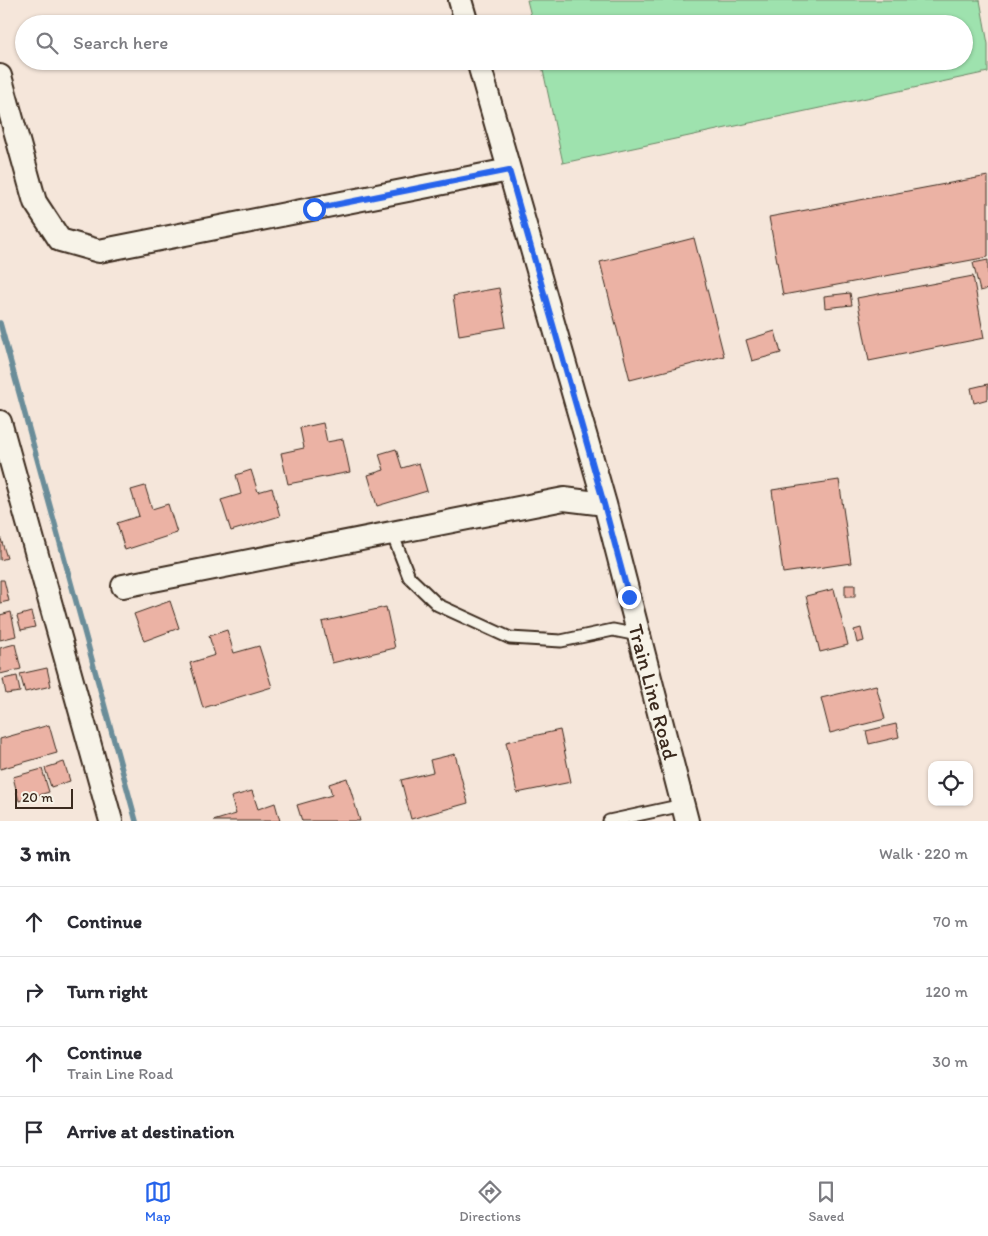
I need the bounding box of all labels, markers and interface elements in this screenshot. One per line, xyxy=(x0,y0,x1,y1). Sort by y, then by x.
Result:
search box xyxy=(15,15,973,70)
icon: search xyxy=(33,29,61,57)
text: Search here xyxy=(73,31,168,54)
route start xyxy=(303,198,326,221)
route end xyxy=(618,586,641,609)
street label: Train Line Road xyxy=(623,621,684,763)
map controls xyxy=(928,761,973,806)
button: locate xyxy=(928,761,973,806)
scale bar xyxy=(15,786,72,809)
text: 20 m xyxy=(22,789,53,806)
text: 3 min xyxy=(20,841,70,866)
text: Walk · 220 m xyxy=(879,844,968,863)
icon: ahead xyxy=(20,908,48,936)
text: Continue xyxy=(67,910,142,933)
text: 70 m xyxy=(933,912,968,931)
icon: right xyxy=(20,978,48,1006)
text: Turn right xyxy=(67,980,148,1003)
text: 120 m xyxy=(925,982,968,1001)
text: Continue xyxy=(67,1041,142,1064)
icon: ahead xyxy=(20,1048,48,1076)
text: 30 m xyxy=(932,1052,968,1071)
text: Train Line Road xyxy=(67,1064,173,1083)
icon: arrive xyxy=(20,1118,48,1146)
text: Arrive at destination xyxy=(67,1120,234,1143)
tab: Map xyxy=(144,1178,172,1225)
tab: Directions xyxy=(459,1178,521,1225)
tab: Saved xyxy=(808,1178,844,1225)

